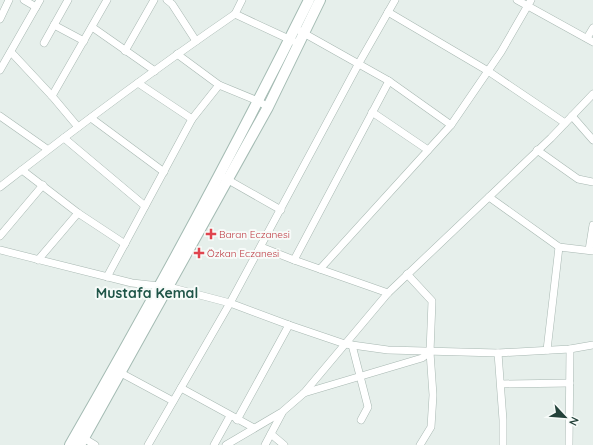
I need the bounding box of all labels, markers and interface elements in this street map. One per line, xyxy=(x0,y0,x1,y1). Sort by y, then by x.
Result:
place label: Baran Eczanesi xyxy=(219,228,290,241)
marker: Baran Eczanesi xyxy=(206,229,216,239)
place label: Özkan Eczanesi xyxy=(207,247,279,260)
marker: Özkan Eczanesi xyxy=(194,248,204,258)
district label: Mustafa Kemal xyxy=(96,284,198,302)
north arrow xyxy=(545,397,585,437)
text: N xyxy=(566,415,582,428)

